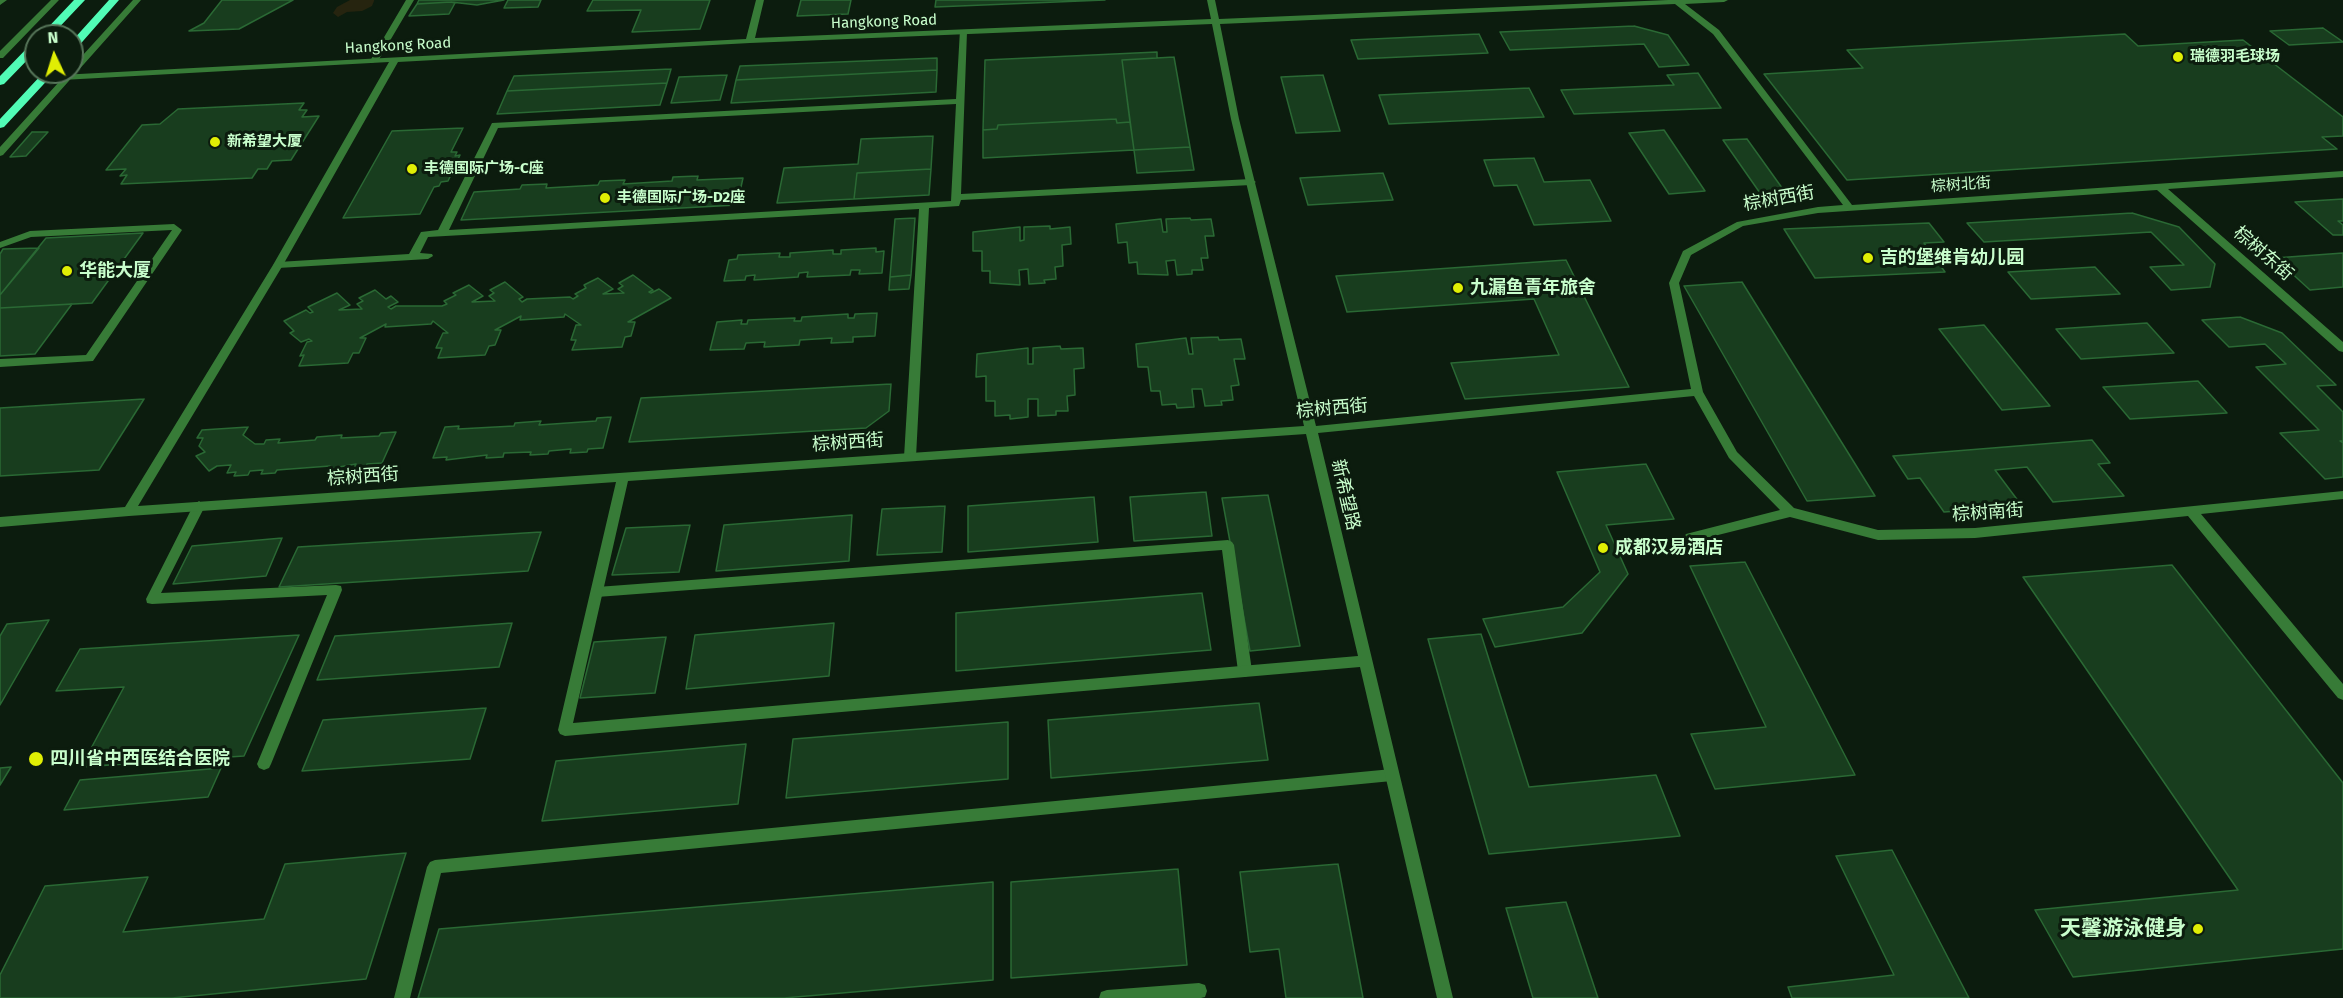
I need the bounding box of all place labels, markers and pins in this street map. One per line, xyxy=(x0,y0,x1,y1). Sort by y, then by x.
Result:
place label: 瑞德羽毛球场 xyxy=(2190,48,2280,66)
marker: 瑞德羽毛球场 xyxy=(2171,50,2185,64)
place label: 新希望大厦 xyxy=(227,133,302,151)
marker: 新希望大厦 xyxy=(208,135,222,149)
place label: 丰德国际广场-C座 xyxy=(424,160,544,178)
marker: 丰德国际广场-C座 xyxy=(405,162,419,176)
place label: 丰德国际广场-D2座 xyxy=(617,189,745,207)
marker: 丰德国际广场-D2座 xyxy=(598,191,612,205)
place label: 吉的堡维肯幼儿园 xyxy=(1880,247,2024,269)
marker: 吉的堡维肯幼儿园 xyxy=(1861,251,1875,265)
place label: 华能大厦 xyxy=(79,260,151,282)
marker: 华能大厦 xyxy=(60,264,74,278)
place label: 九漏鱼青年旅舍 xyxy=(1470,277,1596,299)
marker: 九漏鱼青年旅舍 xyxy=(1451,281,1465,295)
place label: 成都汉易酒店 xyxy=(1615,537,1723,559)
marker: 成都汉易酒店 xyxy=(1596,541,1610,555)
place label: 四川省中西医结合医院 xyxy=(50,748,230,770)
marker: 四川省中西医结合医院 xyxy=(27,750,45,768)
place label: 天馨游泳健身 xyxy=(2060,916,2186,942)
marker: 天馨游泳健身 xyxy=(2191,922,2205,936)

